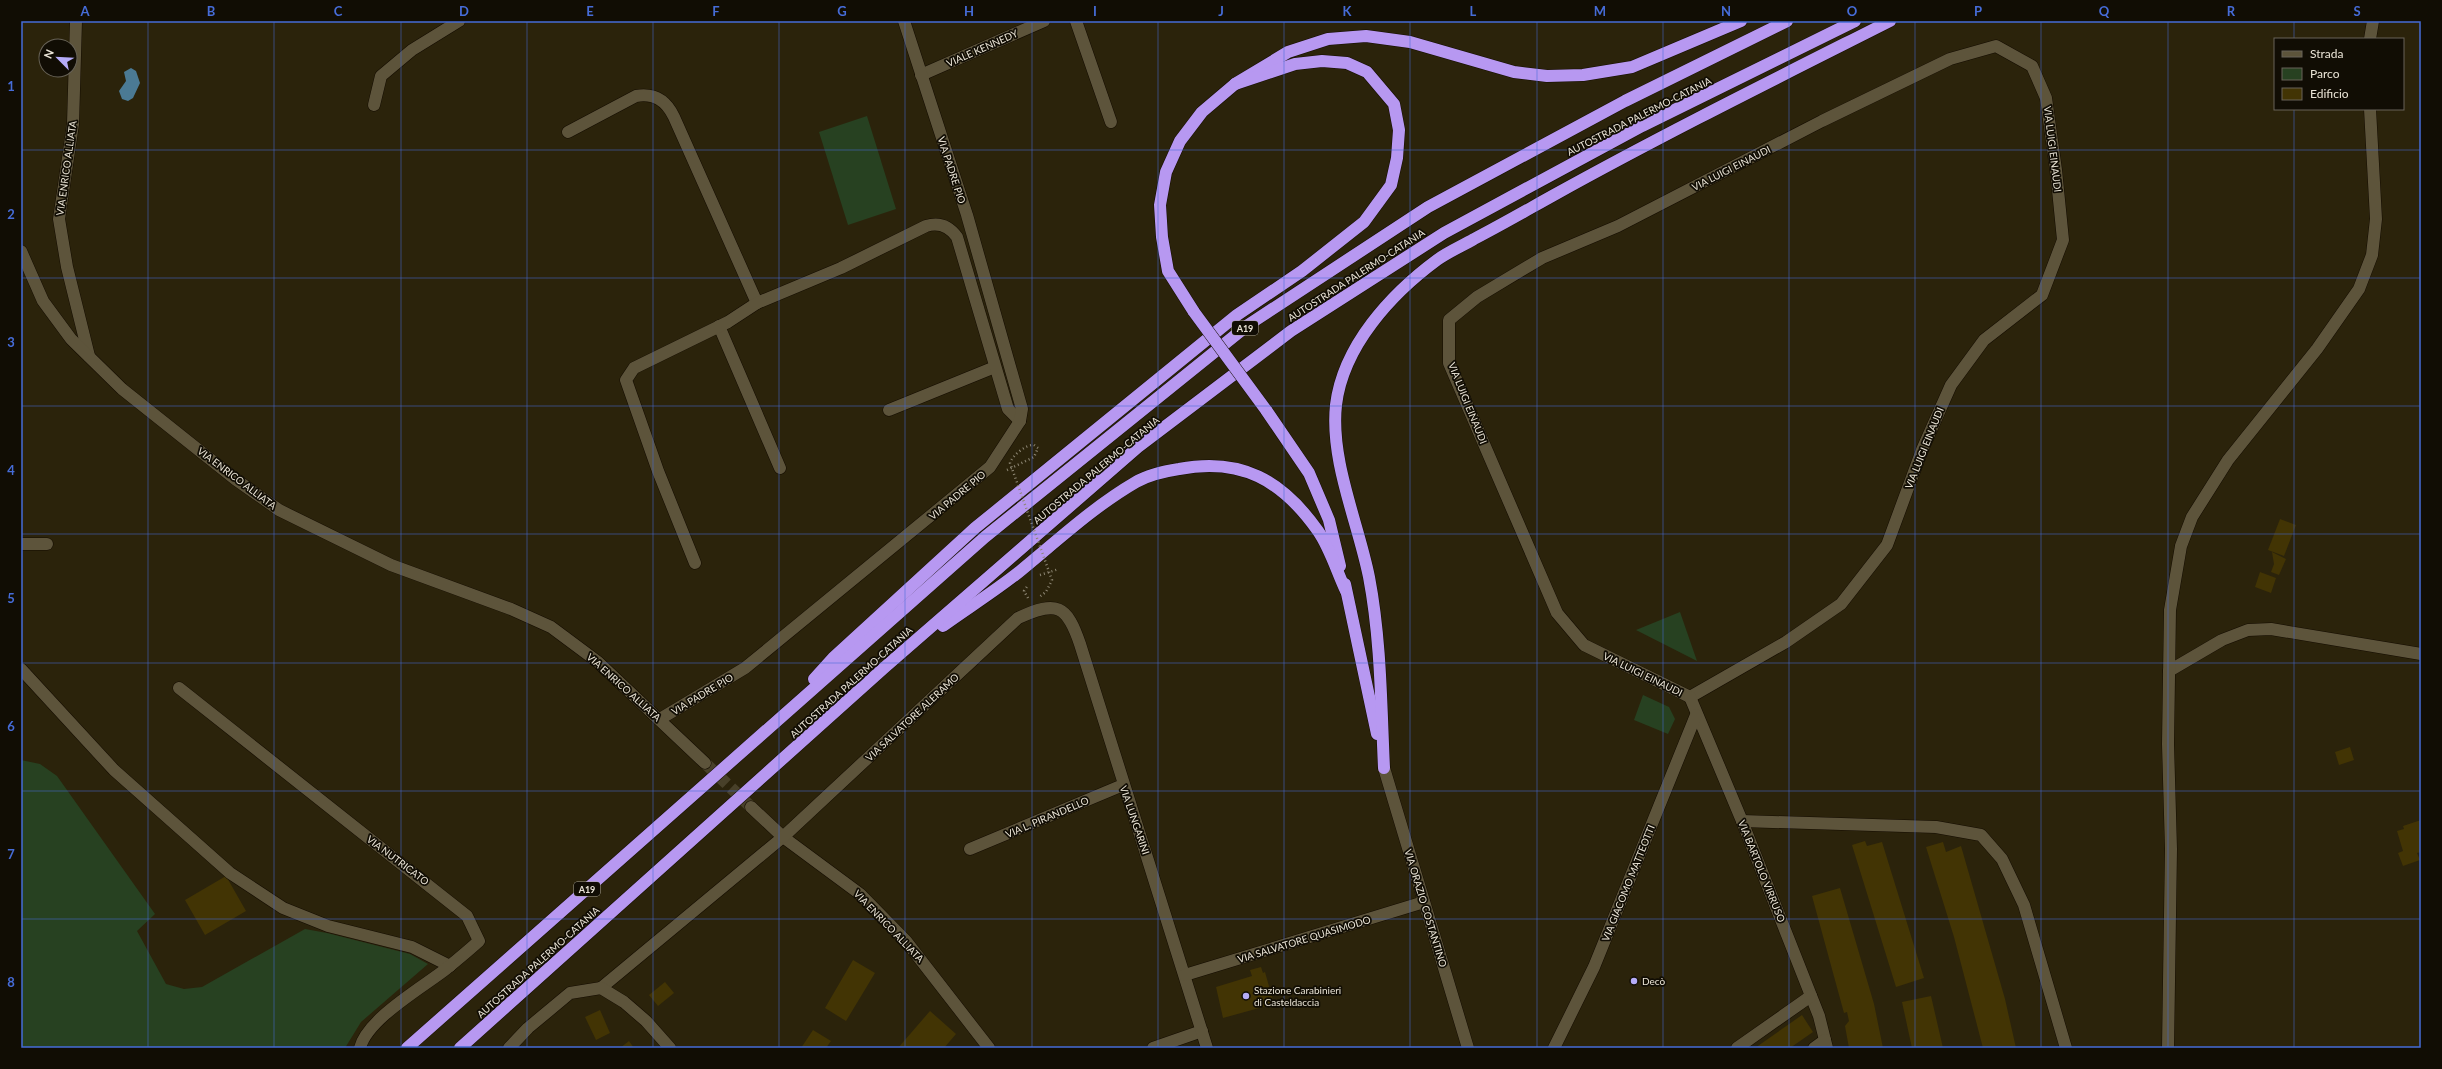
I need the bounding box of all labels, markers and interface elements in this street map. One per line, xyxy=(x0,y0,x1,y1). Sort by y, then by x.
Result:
text: A xyxy=(79,3,90,19)
text: B xyxy=(207,3,216,19)
text: C xyxy=(334,3,343,19)
text: D xyxy=(459,3,469,19)
text: E xyxy=(586,3,594,19)
text: F xyxy=(712,3,720,19)
text: G xyxy=(837,3,847,19)
text: H xyxy=(964,3,974,19)
text: I xyxy=(1093,3,1097,19)
text: J xyxy=(1218,3,1224,19)
text: K xyxy=(1343,3,1353,19)
text: L xyxy=(1470,3,1477,19)
text: M xyxy=(1594,3,1606,19)
text: N xyxy=(1721,3,1731,19)
text: O xyxy=(1847,3,1858,19)
text: P xyxy=(1974,3,1982,19)
text: Q xyxy=(2099,3,2110,19)
text: R xyxy=(2227,3,2236,19)
text: S xyxy=(2353,3,2361,19)
street label: VIALE KENNEDY xyxy=(945,27,1020,69)
north arrow xyxy=(38,38,78,78)
legend xyxy=(2274,38,2404,110)
text: Strada xyxy=(2310,46,2343,61)
text: N xyxy=(41,47,56,60)
text: Parco xyxy=(2310,66,2340,81)
street label: AUTOSTRADA PALERMO-CATANIA xyxy=(1565,74,1714,158)
text: 1 xyxy=(7,78,15,94)
text: Edificio xyxy=(2310,86,2349,101)
street label: VIA LUIGI EINAUDI xyxy=(2042,105,2064,193)
street label: VIA ENRICO ALLIATA xyxy=(53,120,79,216)
street label: VIA PADRE PIO xyxy=(935,135,969,205)
street label: VIA LUIGI EINAUDI xyxy=(1690,143,1772,193)
text: 2 xyxy=(7,206,15,222)
street label: AUTOSTRADA PALERMO-CATANIA xyxy=(1285,226,1427,324)
road number: A19 xyxy=(1232,321,1258,335)
text: 3 xyxy=(7,334,15,350)
street label: VIA LUIGI EINAUDI xyxy=(1446,360,1490,446)
street label: VIA LUIGI EINAUDI xyxy=(1902,405,1946,491)
street label: AUTOSTRADA PALERMO-CATANIA xyxy=(1031,414,1162,526)
street label: VIA ENRICO ALLIATA xyxy=(195,444,279,512)
text: 4 xyxy=(7,462,15,478)
street label: VIA PADRE PIO xyxy=(926,468,988,522)
text: 5 xyxy=(7,590,15,606)
street label: AUTOSTRADA PALERMO-CATANIA xyxy=(787,624,915,740)
street label: VIA LUIGI EINAUDI xyxy=(1601,650,1685,698)
street label: VIA ENRICO ALLIATA xyxy=(584,651,664,724)
street label: VIA PADRE PIO xyxy=(669,671,735,717)
street label: VIA SALVATORE ALERAMO xyxy=(863,671,961,763)
text: 6 xyxy=(7,718,15,734)
street label: VIA LUNGARINI xyxy=(1118,784,1152,856)
street label: VIA L. PIRANDELLO xyxy=(1003,794,1091,840)
street label: VIA BARTOLO VIRRUSO xyxy=(1736,818,1788,924)
street label: VIA GIACOMO MATTEOTTI xyxy=(1599,823,1657,943)
street label: VIA NUTRICATO xyxy=(364,833,432,887)
text: 7 xyxy=(7,846,15,862)
street label: VIA ORAZIO COSTANTINO xyxy=(1402,847,1450,969)
road number: A19 xyxy=(574,882,600,896)
street label: VIA ENRICO ALLIATA xyxy=(851,887,927,965)
street label: AUTOSTRADA PALERMO-CATANIA xyxy=(474,904,602,1020)
street label: VIA SALVATORE QUASIMODO xyxy=(1236,913,1372,965)
text: 8 xyxy=(7,974,15,990)
place label: Decò xyxy=(1642,975,1666,987)
marker: Decò xyxy=(1629,976,1639,986)
place label: Stazione Carabinieri di Casteldaccia xyxy=(1254,984,1341,1008)
marker: Stazione Carabinieri di Casteldaccia xyxy=(1241,991,1251,1001)

